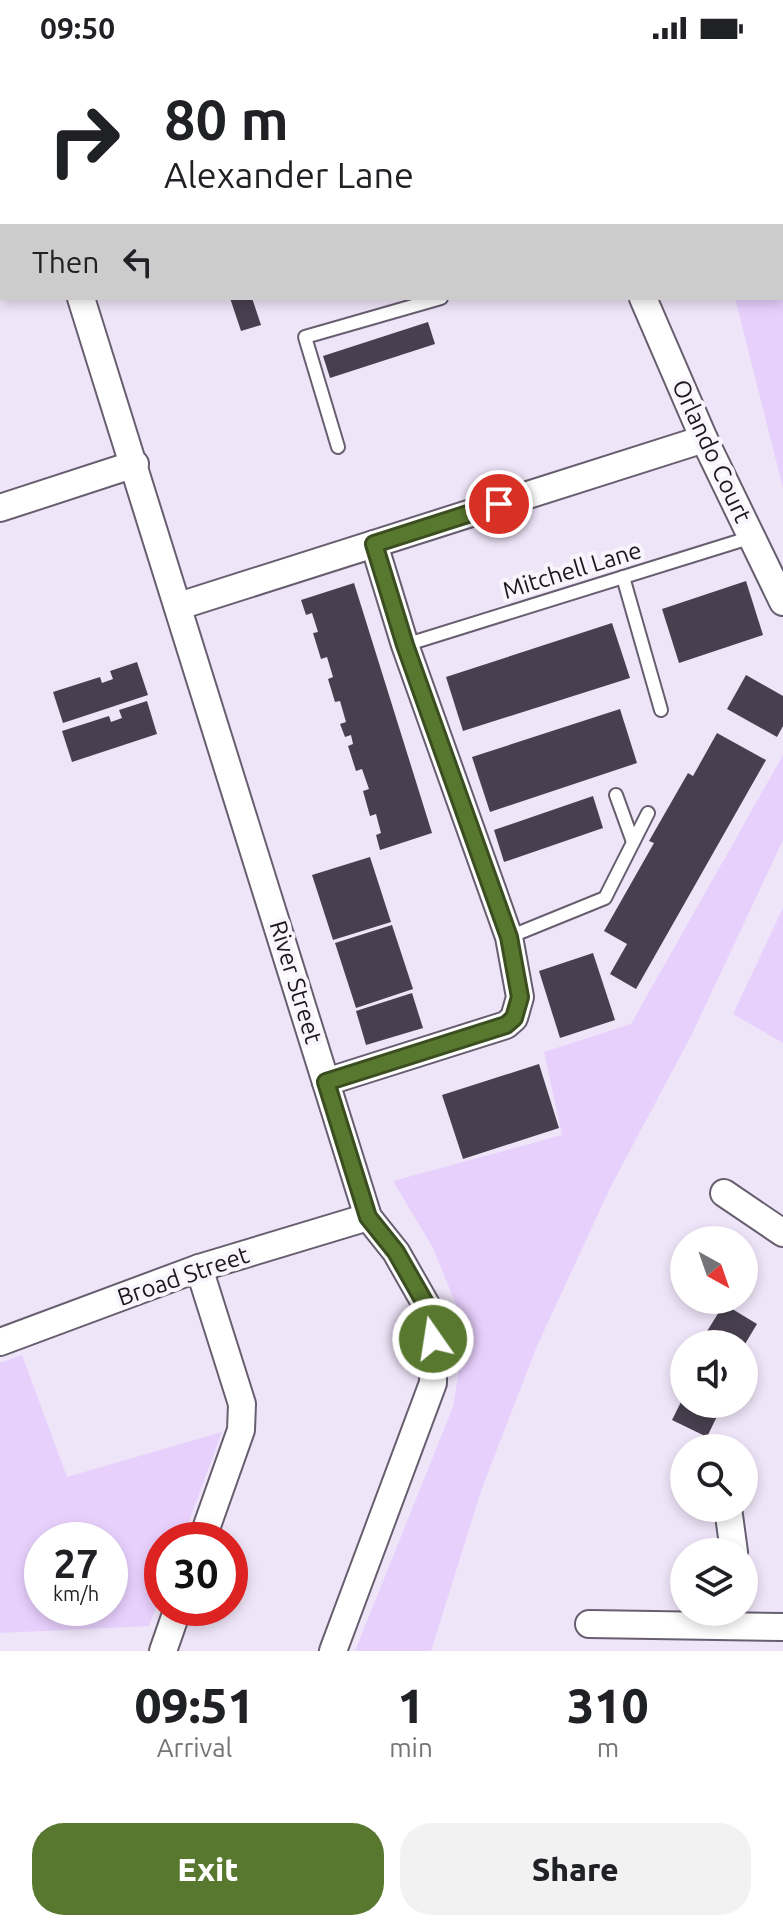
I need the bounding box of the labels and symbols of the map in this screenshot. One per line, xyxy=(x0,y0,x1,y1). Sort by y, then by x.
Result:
street label: Orlando Court xyxy=(667,375,757,527)
pin xyxy=(465,470,533,538)
street label: Mitchell Lane xyxy=(499,536,645,604)
street label: River Street xyxy=(264,917,328,1047)
north arrow xyxy=(670,1226,758,1314)
street label: Broad Street xyxy=(114,1241,253,1311)
position arrow xyxy=(391,1297,475,1381)
speed limit sign: 30 xyxy=(144,1522,248,1626)

